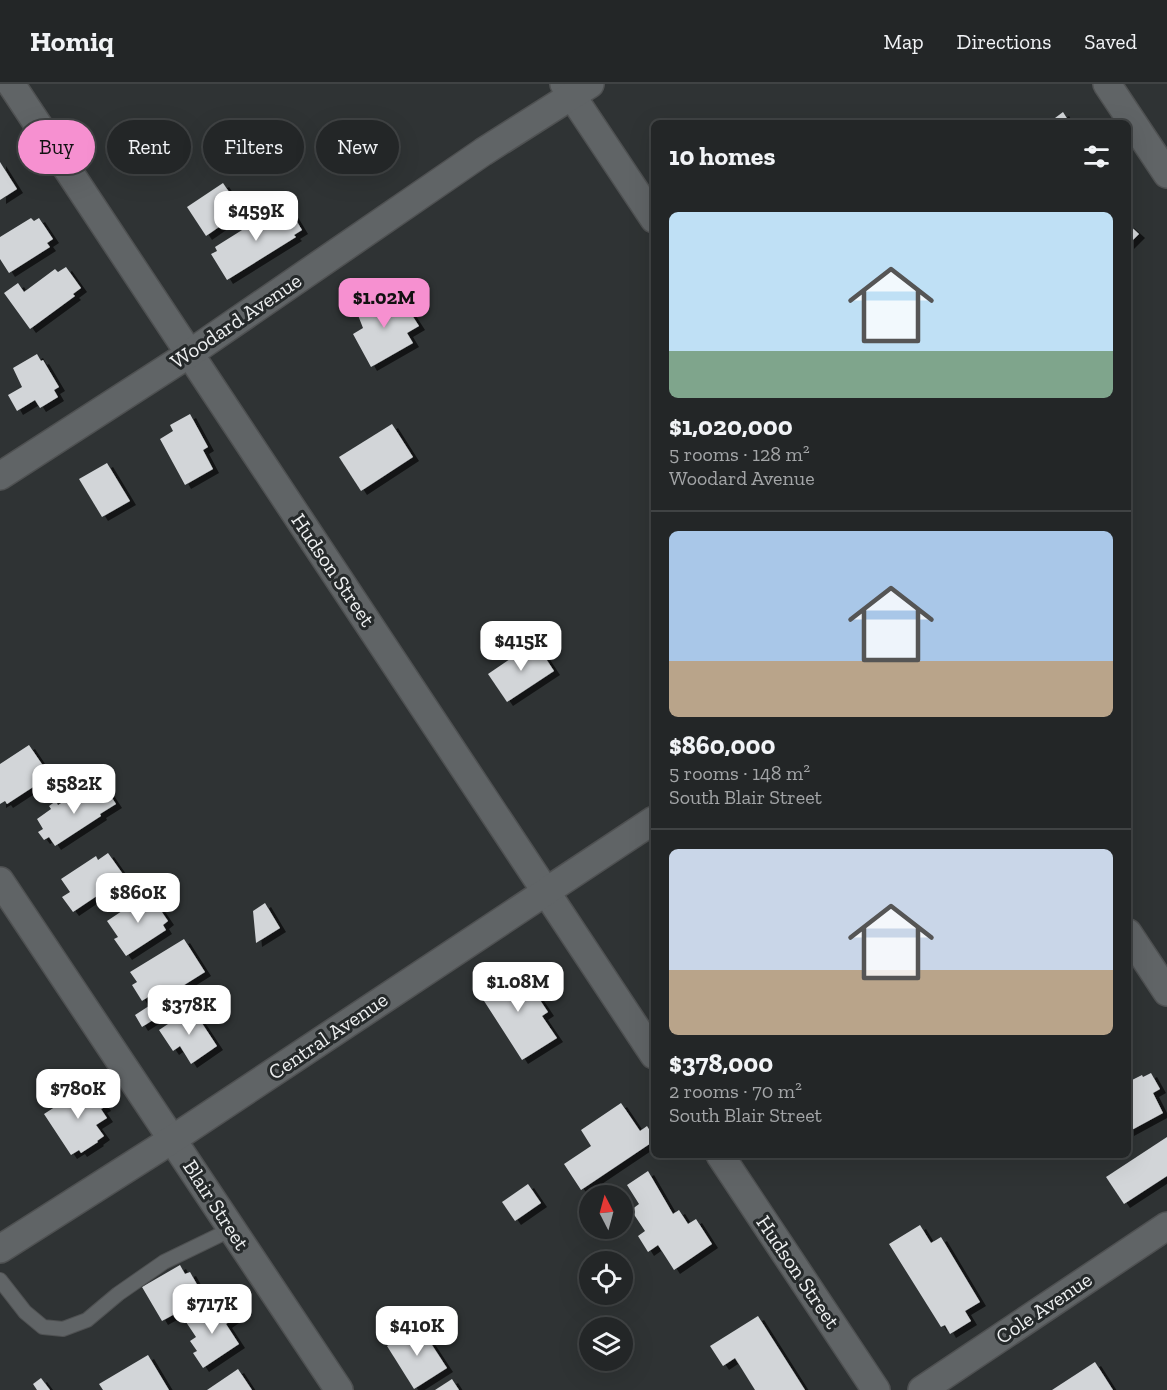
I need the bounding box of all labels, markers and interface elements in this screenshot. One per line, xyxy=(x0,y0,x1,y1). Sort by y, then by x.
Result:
text: Homiq xyxy=(30,25,114,58)
text: Map xyxy=(884,29,924,54)
text: Directions xyxy=(957,29,1051,54)
text: Saved xyxy=(1084,29,1137,54)
chip: Buy xyxy=(18,120,95,174)
chip: Rent xyxy=(107,120,191,174)
chip: Filters xyxy=(203,120,304,174)
chip: New xyxy=(316,120,399,174)
text: 10 homes xyxy=(669,140,775,172)
icon: filters xyxy=(1080,140,1113,173)
pin: $459K xyxy=(214,191,298,242)
text: $459K xyxy=(228,198,284,222)
icon: home xyxy=(837,251,945,359)
street label: Woodard Avenue xyxy=(165,267,306,374)
pin: $1.02M xyxy=(335,278,433,329)
text: $1.02M xyxy=(353,285,415,309)
text: $1,020,000 xyxy=(669,410,793,442)
text: 5 rooms · 128 m² xyxy=(669,442,810,466)
text: Woodard Avenue xyxy=(669,466,815,490)
street label: Hudson Street xyxy=(286,508,380,631)
icon: home xyxy=(837,570,945,678)
pin: $415K xyxy=(479,621,563,672)
text: $415K xyxy=(494,628,548,652)
text: $860,000 xyxy=(669,729,775,761)
text: 5 rooms · 148 m² xyxy=(669,761,810,785)
pin: $582K xyxy=(32,764,116,815)
text: $582K xyxy=(46,771,102,795)
text: South Blair Street xyxy=(669,785,822,809)
pin: $860K xyxy=(96,873,180,924)
text: $860K xyxy=(110,880,166,904)
icon: home xyxy=(837,888,945,996)
pin: $1.08M xyxy=(469,962,567,1013)
text: $1.08M xyxy=(487,969,549,993)
pin: $378K xyxy=(147,985,231,1036)
street label: Central Avenue xyxy=(263,986,392,1085)
text: $378K xyxy=(162,992,216,1016)
text: $378,000 xyxy=(669,1047,773,1079)
pin: $780K xyxy=(36,1069,120,1120)
text: $780K xyxy=(50,1076,106,1100)
text: 2 rooms · 70 m² xyxy=(669,1079,802,1103)
text: South Blair Street xyxy=(669,1103,822,1127)
street label: Blair Street xyxy=(178,1155,255,1255)
north arrow xyxy=(579,1185,633,1239)
map controls xyxy=(579,1185,633,1371)
street label: Hudson Street xyxy=(751,1210,845,1333)
button: locate xyxy=(579,1251,633,1305)
street label: Cole Avenue xyxy=(991,1266,1097,1349)
pin: $717K xyxy=(170,1284,254,1335)
text: $717K xyxy=(187,1291,237,1315)
pin: $410K xyxy=(375,1306,459,1357)
text: $410K xyxy=(390,1313,444,1337)
button: layers xyxy=(579,1317,633,1371)

